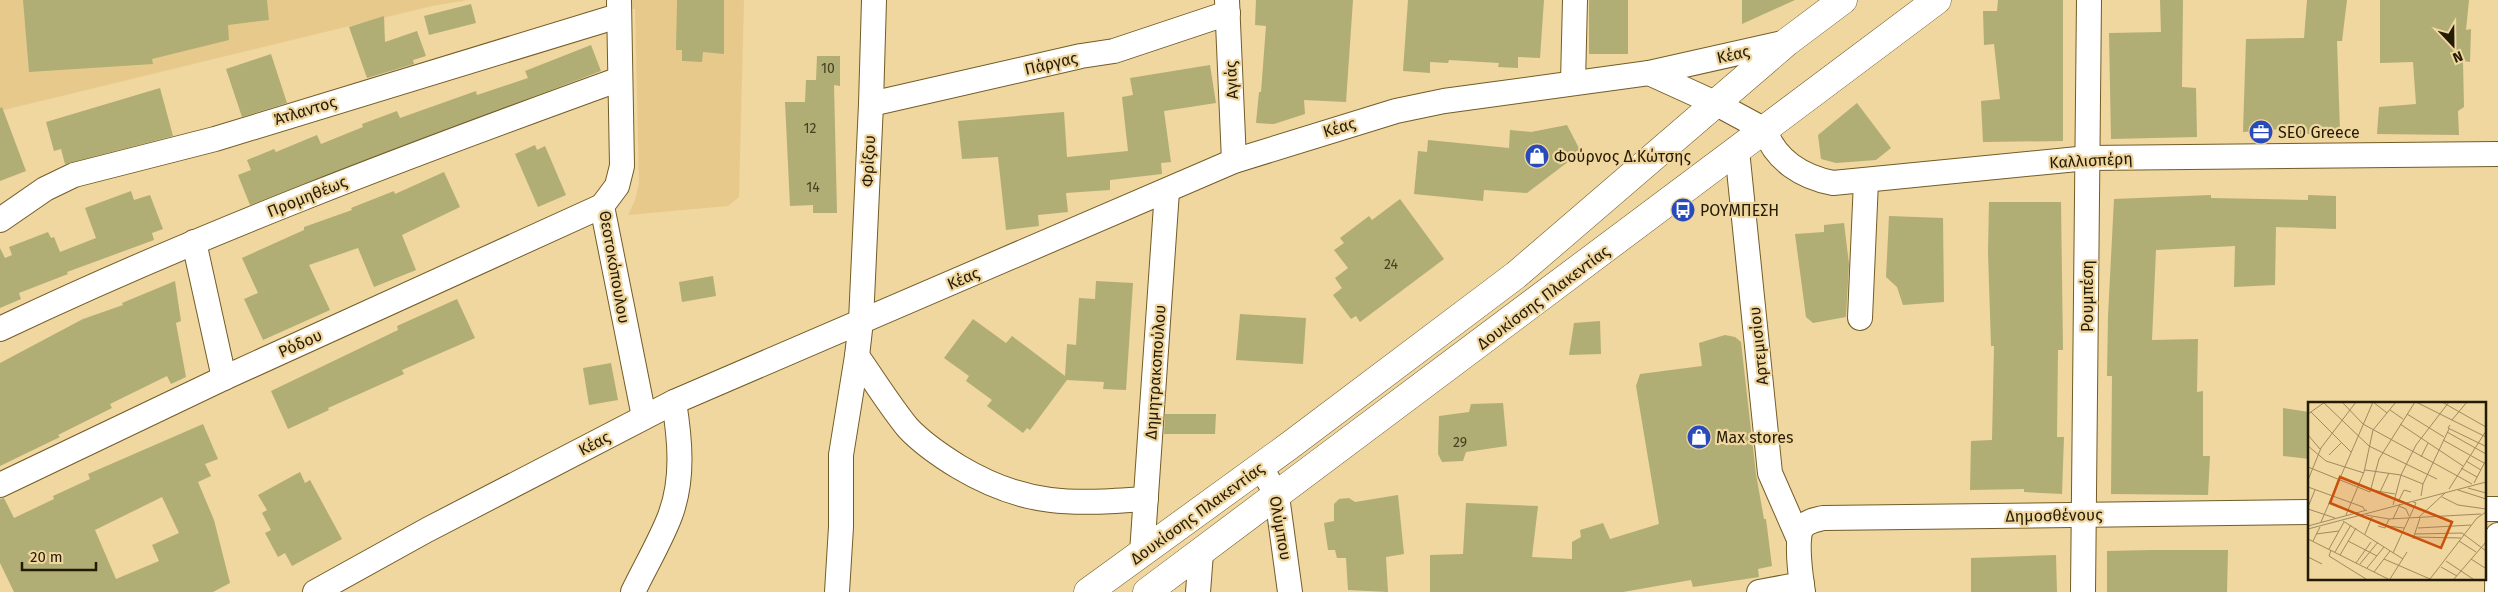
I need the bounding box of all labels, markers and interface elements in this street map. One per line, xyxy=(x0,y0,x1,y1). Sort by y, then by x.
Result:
north arrow xyxy=(2428,20,2478,70)
street label: Κέας xyxy=(1715,41,1752,67)
text: N xyxy=(2450,47,2465,66)
street label: Πάργας xyxy=(1023,48,1080,79)
house number: 10 xyxy=(821,60,835,77)
street label: Αγιάς xyxy=(1221,60,1242,100)
street label: Άτλαντος xyxy=(272,92,339,129)
street label: Κέας xyxy=(1321,113,1358,141)
office icon: SEO Greece xyxy=(2248,119,2274,145)
house number: 12 xyxy=(804,120,817,137)
place label: SEO Greece xyxy=(2278,123,2360,142)
street label: Φρίξου xyxy=(858,135,879,187)
shop icon: Φούρνος Δ.Κώτσης xyxy=(1524,143,1550,169)
place label: Φούρνος Δ.Κώτσης xyxy=(1554,147,1692,166)
street label: Καλλισπέρη xyxy=(2049,149,2133,172)
street label: Προμηθέως xyxy=(264,172,350,221)
house number: 14 xyxy=(806,179,820,196)
bus stop icon: ΡΟΥΜΠΕΣΗ xyxy=(1670,197,1696,223)
place label: ΡΟΥΜΠΕΣΗ xyxy=(1700,201,1779,220)
street label: Θεοτοκόπουλου xyxy=(595,209,634,325)
street label: Δουκίσσης Πλακεντίας xyxy=(1473,241,1614,353)
house number: 24 xyxy=(1384,256,1399,273)
street label: Ρουμπέση xyxy=(2078,260,2097,332)
street label: Κέας xyxy=(944,263,983,294)
street label: Δημητρακοπούλου xyxy=(1141,304,1170,440)
street label: Αρτεμισίου xyxy=(1745,306,1772,386)
street label: Ρόδου xyxy=(275,325,325,361)
inset map xyxy=(2308,402,2486,580)
shop icon: Max stores xyxy=(1686,424,1712,450)
street label: Κέας xyxy=(575,427,614,460)
place label: Max stores xyxy=(1716,428,1793,447)
house number: 29 xyxy=(1453,434,1467,451)
street label: Δουκίσσης Πλακεντίας xyxy=(1127,458,1268,568)
street label: Ολύμπου xyxy=(1266,494,1296,562)
street label: Δημοσθένους xyxy=(2005,505,2103,526)
scale bar xyxy=(22,540,96,572)
text: 20 m xyxy=(30,548,63,566)

